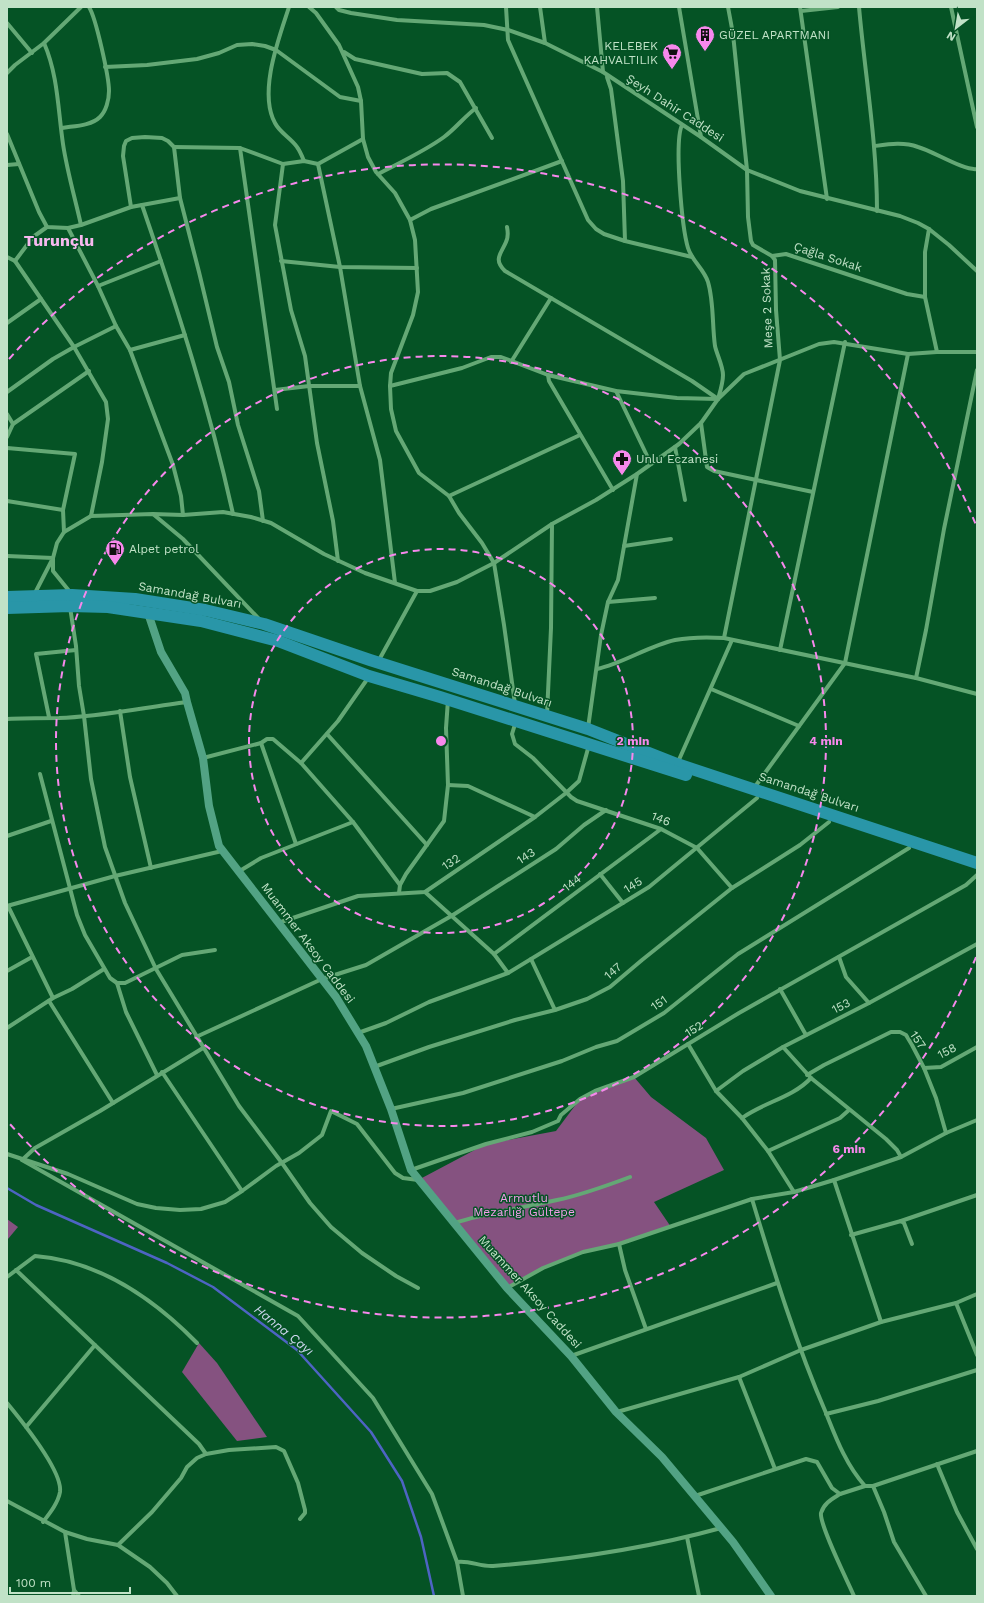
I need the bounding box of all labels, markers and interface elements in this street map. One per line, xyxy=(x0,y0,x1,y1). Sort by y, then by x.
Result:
north arrow xyxy=(936,8,976,48)
building icon: GÜZEL APARTMANI xyxy=(694,24,716,52)
place label: GÜZEL APARTMANI xyxy=(719,28,830,42)
text: N xyxy=(944,28,958,44)
place label: KELEBEK KAHVALTILIK xyxy=(583,39,658,67)
supermarket icon: KELEBEK KAHVALTILIK xyxy=(661,42,683,70)
street label: Şeyh Dahir Caddesi xyxy=(624,71,726,145)
district label: Turunçlu xyxy=(24,231,94,250)
street label: Çağla Sokak xyxy=(792,239,864,275)
street label: Meşe 2 Sokak xyxy=(759,267,775,349)
pharmacy icon: Unlu Eczanesi xyxy=(611,448,633,476)
place label: Unlu Eczanesi xyxy=(636,452,718,466)
fuel station icon: Alpet petrol xyxy=(104,538,126,566)
place label: Alpet petrol xyxy=(129,542,199,556)
street label: Samandağ Bulvarı xyxy=(137,579,243,611)
street label: Samandağ Bulvarı xyxy=(450,664,554,710)
centre of rings xyxy=(434,734,448,748)
text: 2 min xyxy=(617,734,649,748)
text: 4 min xyxy=(809,734,843,748)
street label: Samandağ Bulvarı xyxy=(757,769,861,815)
street label: 146 xyxy=(649,809,673,829)
street label: 143 xyxy=(514,845,538,867)
street label: 132 xyxy=(439,851,463,873)
street label: 144 xyxy=(560,872,584,894)
street label: 145 xyxy=(621,874,645,896)
street label: Muammer Aksoy Caddesi xyxy=(258,880,358,1006)
street label: 147 xyxy=(602,960,625,982)
street label: 151 xyxy=(648,993,670,1013)
street label: 153 xyxy=(830,996,852,1016)
street label: 152 xyxy=(682,1018,706,1040)
street label: 157 xyxy=(907,1028,929,1052)
street label: 158 xyxy=(935,1040,959,1062)
text: 6 min xyxy=(832,1142,866,1156)
park label: Armutlu Mezarlığı Gültepe xyxy=(473,1191,575,1219)
street label: Muammer Aksoy Caddesi xyxy=(476,1233,584,1351)
water label: Hanna Çayı xyxy=(251,1302,317,1358)
scale bar xyxy=(10,1569,130,1595)
text: 100 m xyxy=(16,1576,51,1590)

